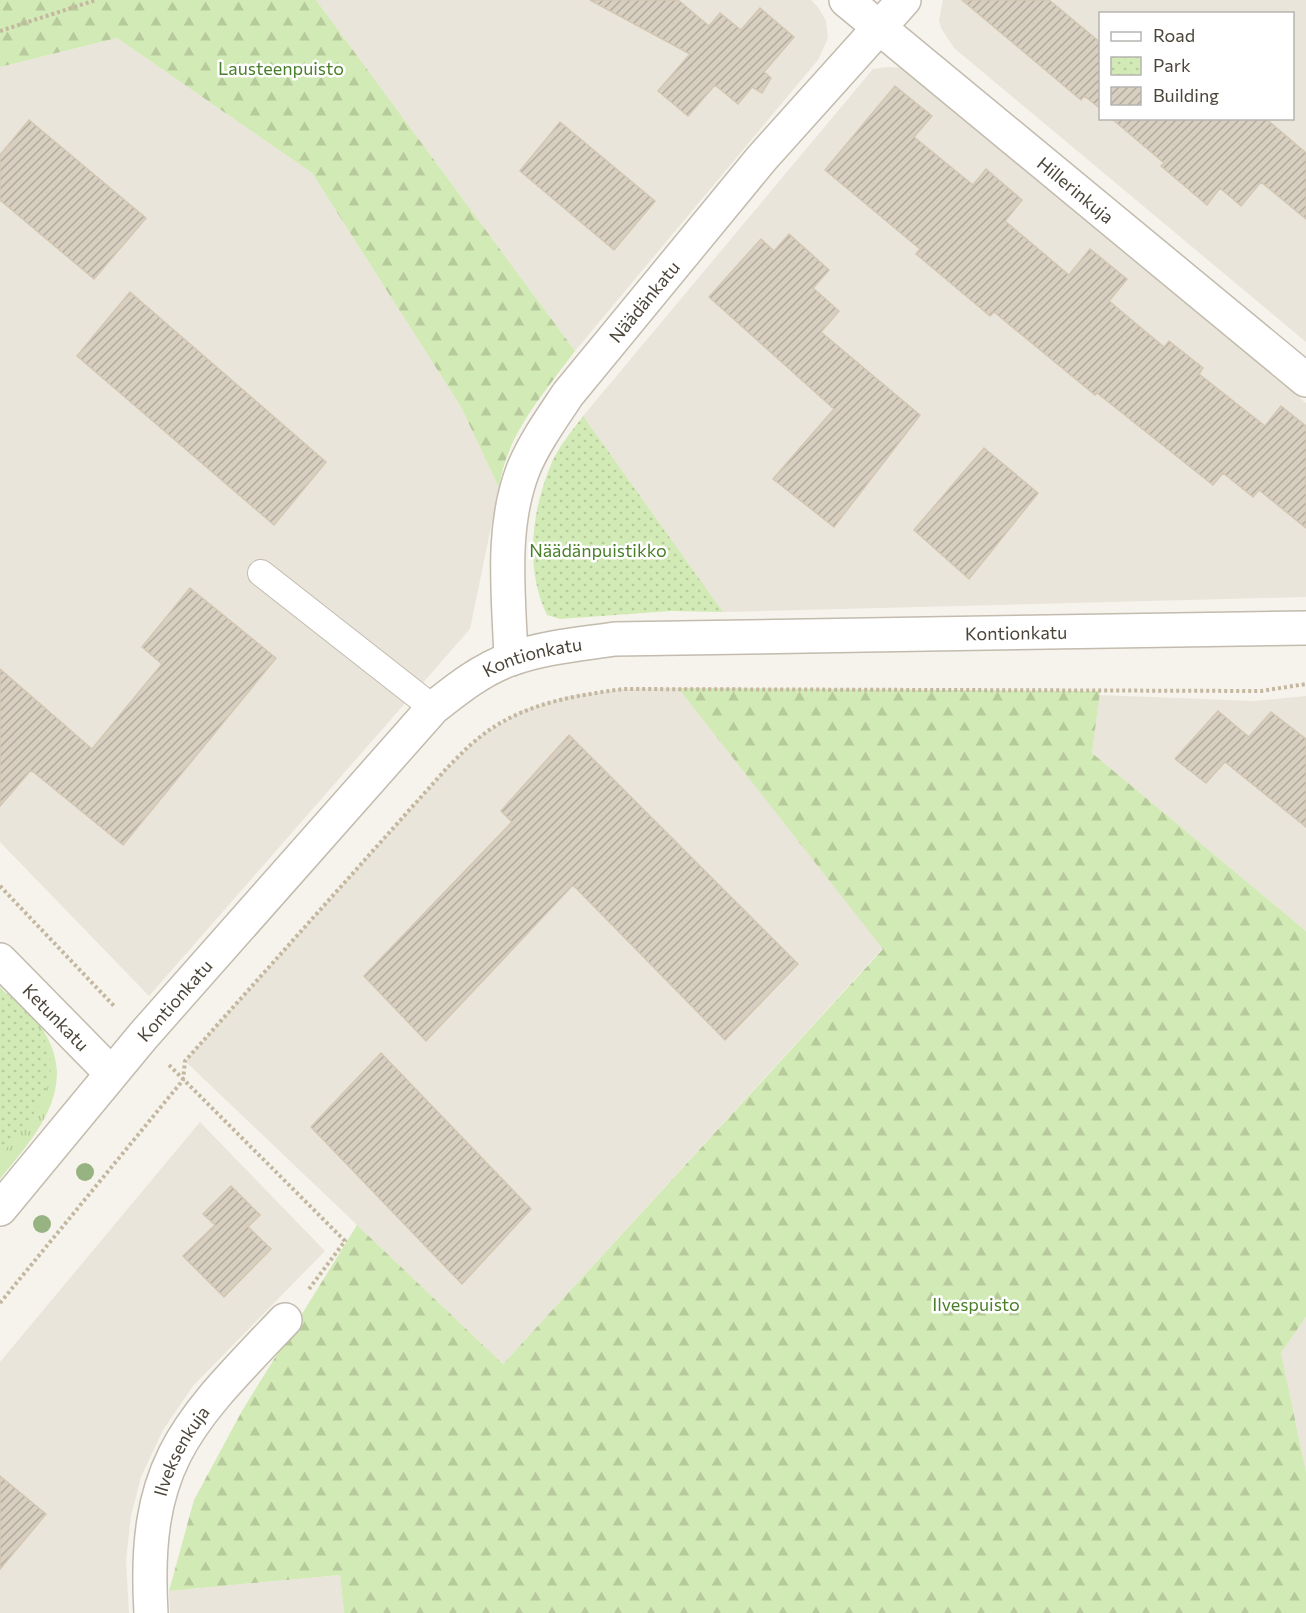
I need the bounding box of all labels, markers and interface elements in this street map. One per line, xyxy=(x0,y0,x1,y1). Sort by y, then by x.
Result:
legend xyxy=(1099,12,1294,120)
text: Road xyxy=(1153,24,1195,46)
text: Park xyxy=(1153,54,1191,76)
park label: Lausteenpuisto xyxy=(218,57,344,79)
text: Building xyxy=(1153,84,1219,106)
street label: Hillerinkuja xyxy=(1033,152,1119,228)
street label: Näädänkatu xyxy=(604,256,684,347)
park label: Näädänpuistikko xyxy=(529,539,667,561)
street label: Kontionkatu xyxy=(965,621,1067,644)
street label: Kontionkatu xyxy=(479,633,583,681)
street label: Kontionkatu xyxy=(132,955,217,1046)
street label: Ketunkatu xyxy=(18,979,94,1055)
park label: Ilvespuisto xyxy=(932,1293,1020,1315)
street label: Ilveksenkuja xyxy=(149,1401,214,1498)

